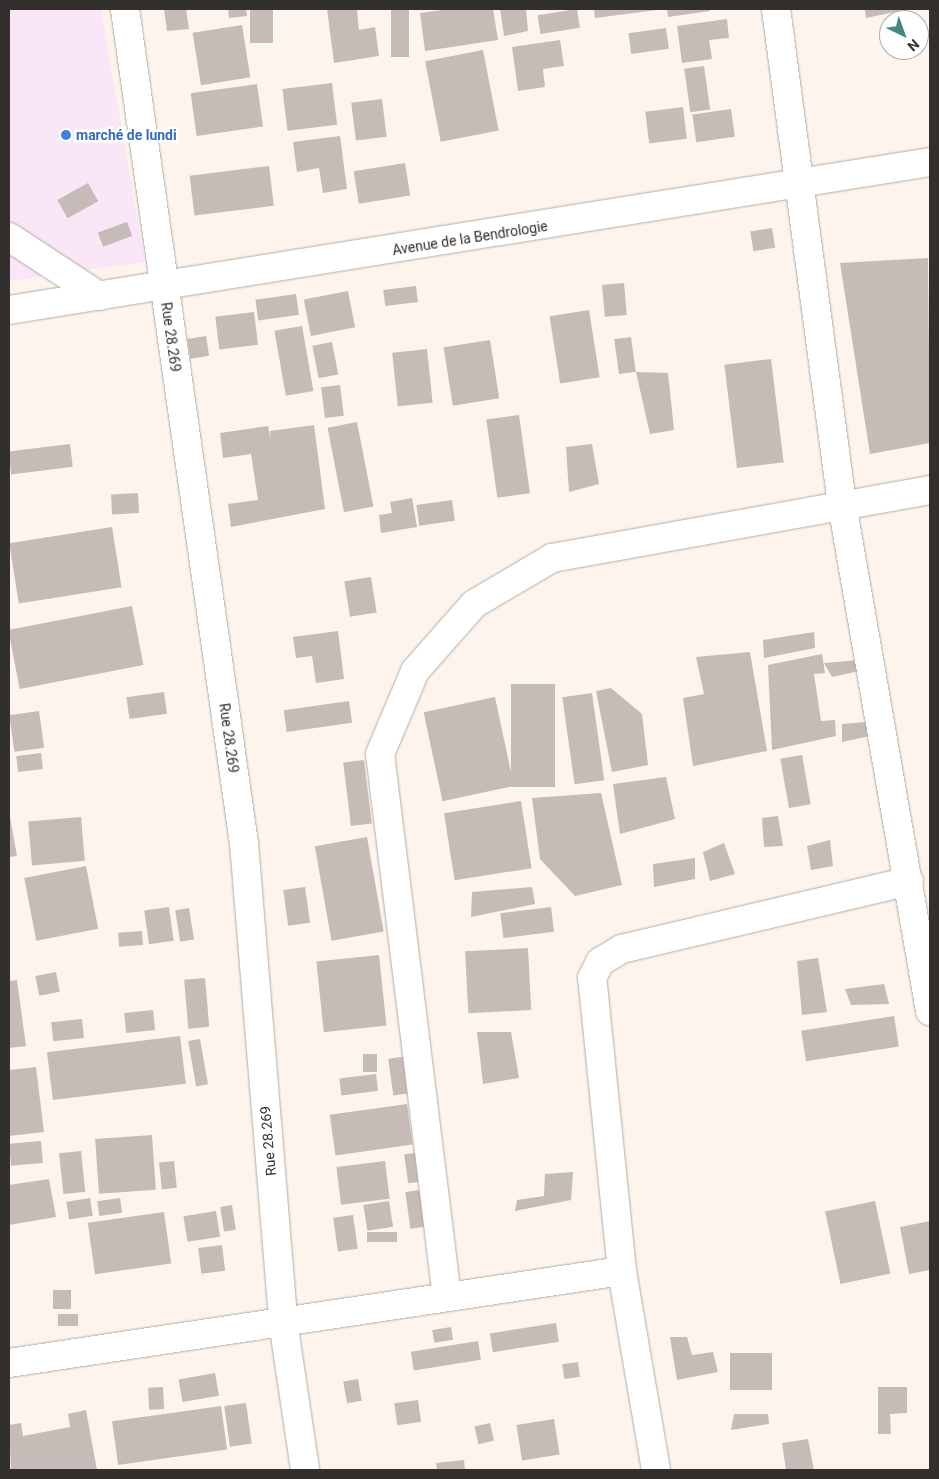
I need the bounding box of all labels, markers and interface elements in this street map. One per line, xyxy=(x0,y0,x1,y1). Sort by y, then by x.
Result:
north arrow xyxy=(879,10,929,60)
text: N xyxy=(904,36,922,55)
place label: marché de lundi xyxy=(76,127,177,143)
marker: marché de lundi xyxy=(60,129,72,141)
street label: Avenue de la Bendrologie xyxy=(391,217,549,259)
street label: Rue 28.269 xyxy=(158,301,184,373)
street label: Rue 28.269 xyxy=(216,702,242,774)
street label: Rue 28.269 xyxy=(257,1105,279,1177)

